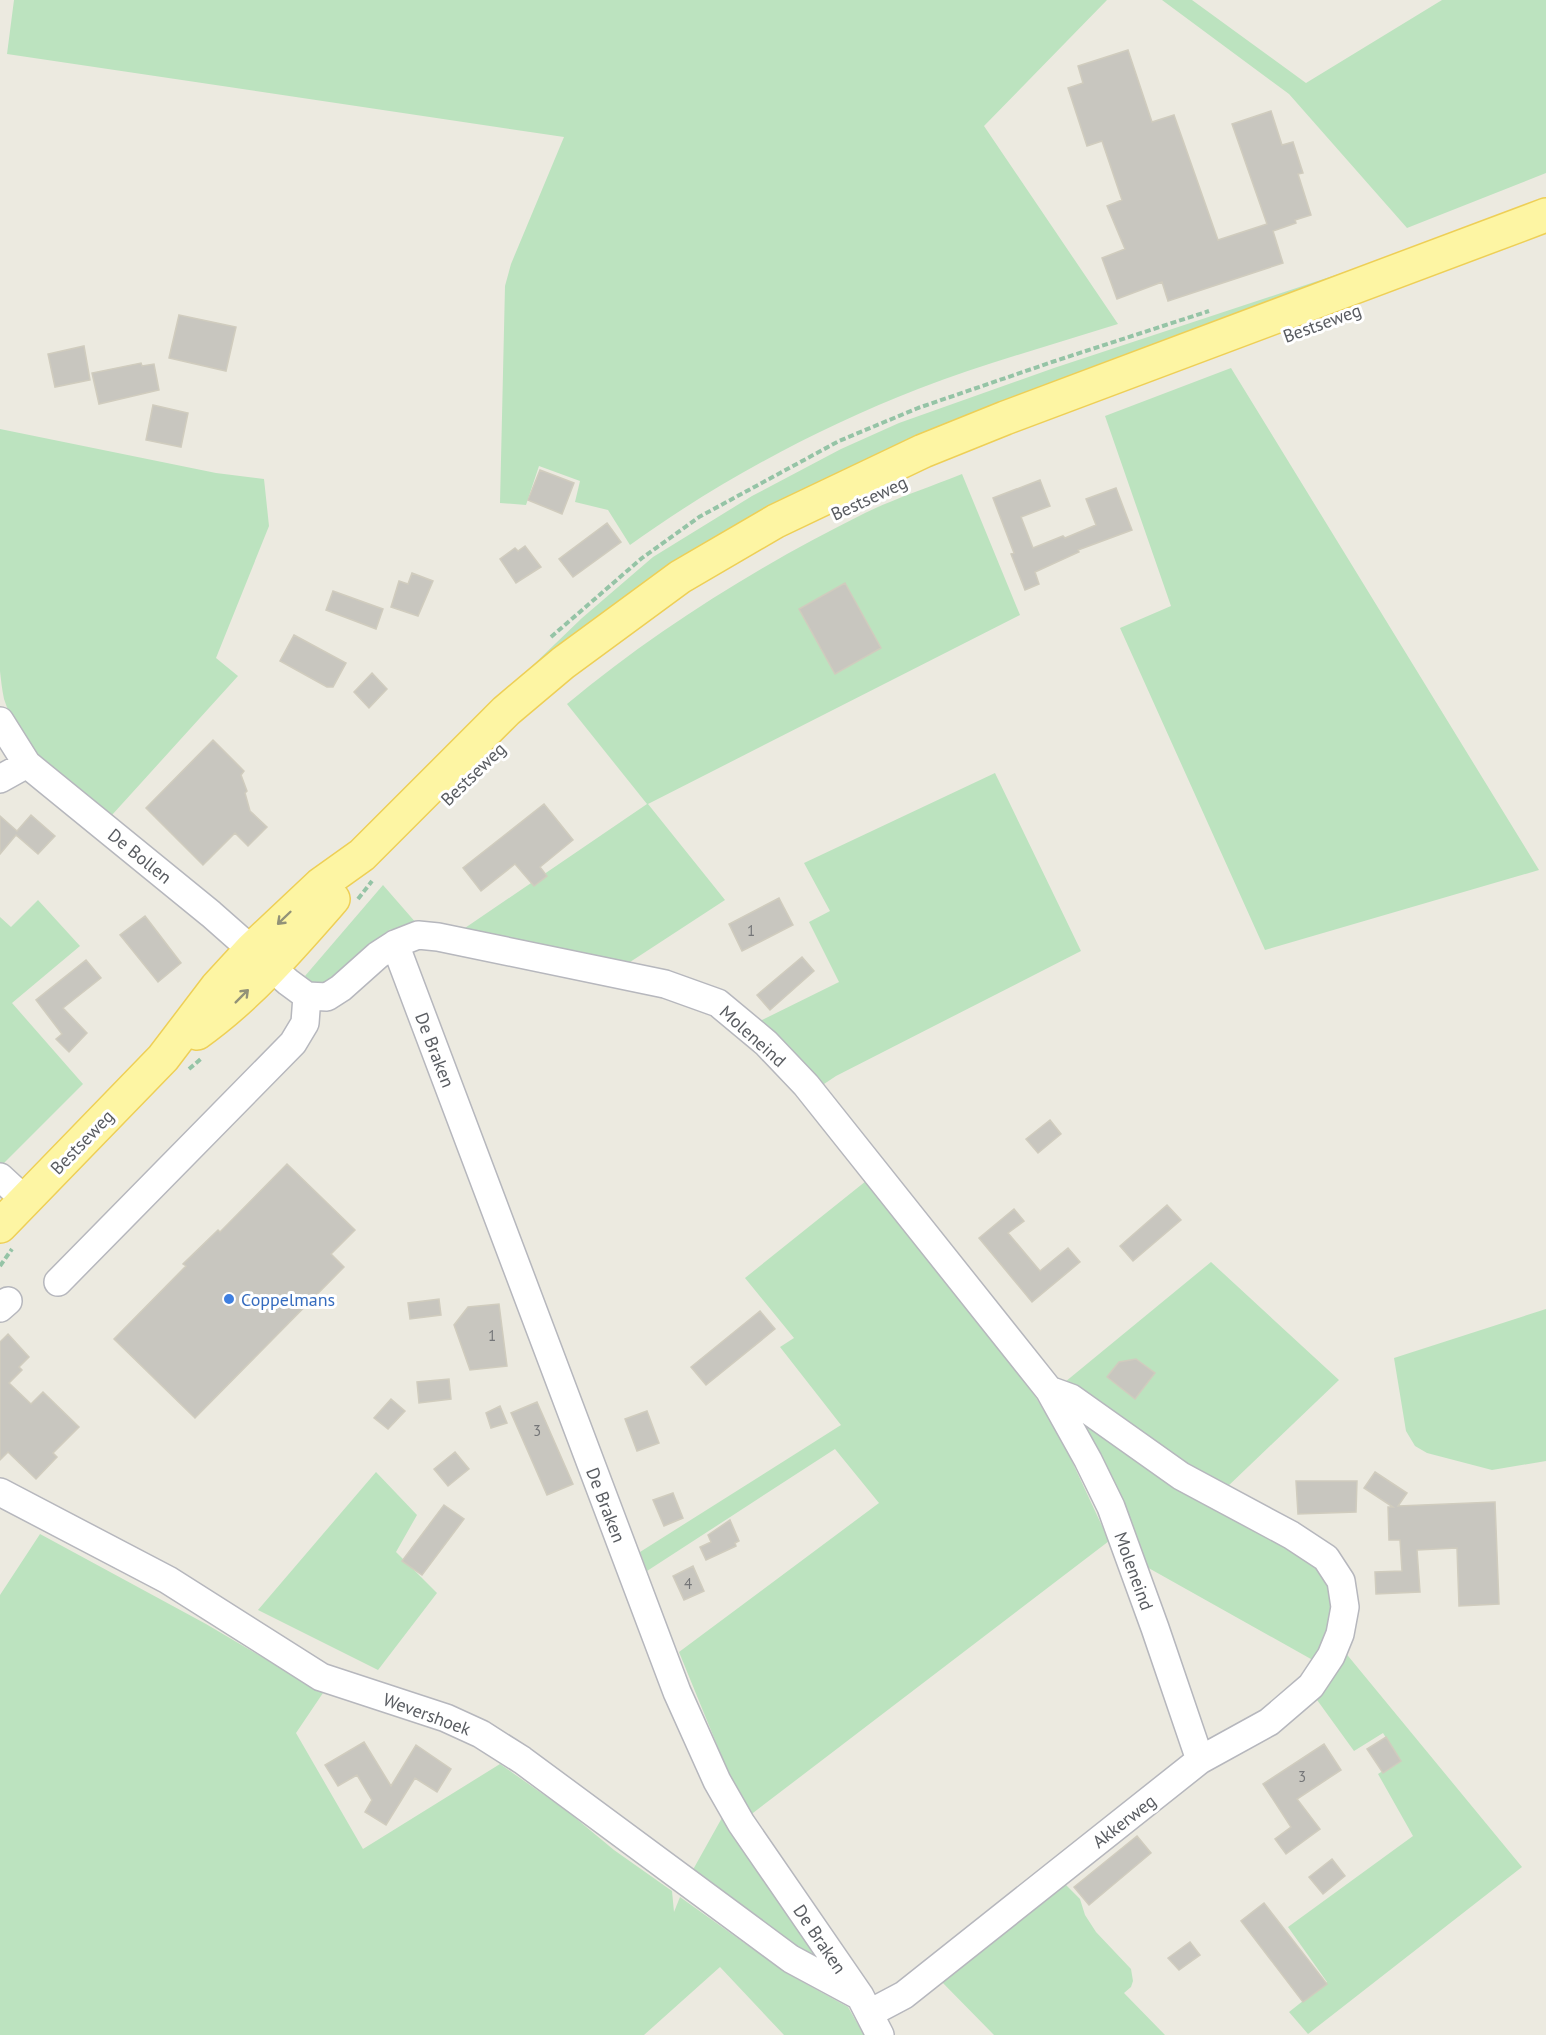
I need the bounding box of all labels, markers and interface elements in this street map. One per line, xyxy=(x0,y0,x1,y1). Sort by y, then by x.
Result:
street label: Bestseweg xyxy=(1280,298,1364,348)
street label: Bestseweg xyxy=(827,470,911,526)
street label: Bestseweg xyxy=(436,737,510,811)
street label: De Bollen xyxy=(103,823,177,889)
one-way arrow xyxy=(277,911,292,926)
house number: 1 xyxy=(747,921,755,940)
one-way arrow xyxy=(235,988,250,1003)
street label: Moleneind xyxy=(715,1000,791,1072)
street label: De Braken xyxy=(410,1009,460,1091)
street label: Bestseweg xyxy=(45,1105,119,1179)
place label: Coppelmans xyxy=(241,1288,335,1311)
marker: Coppelmans xyxy=(222,1292,236,1306)
house number: 1 xyxy=(488,1326,496,1345)
house number: 3 xyxy=(533,1421,541,1440)
street label: De Braken xyxy=(581,1464,631,1546)
street label: Moleneind xyxy=(1109,1529,1159,1613)
house number: 4 xyxy=(684,1574,692,1593)
street label: Wevershoek xyxy=(380,1688,474,1741)
house number: 3 xyxy=(1298,1767,1306,1786)
street label: Akkerweg xyxy=(1088,1789,1160,1853)
street label: De Braken xyxy=(788,1900,852,1978)

